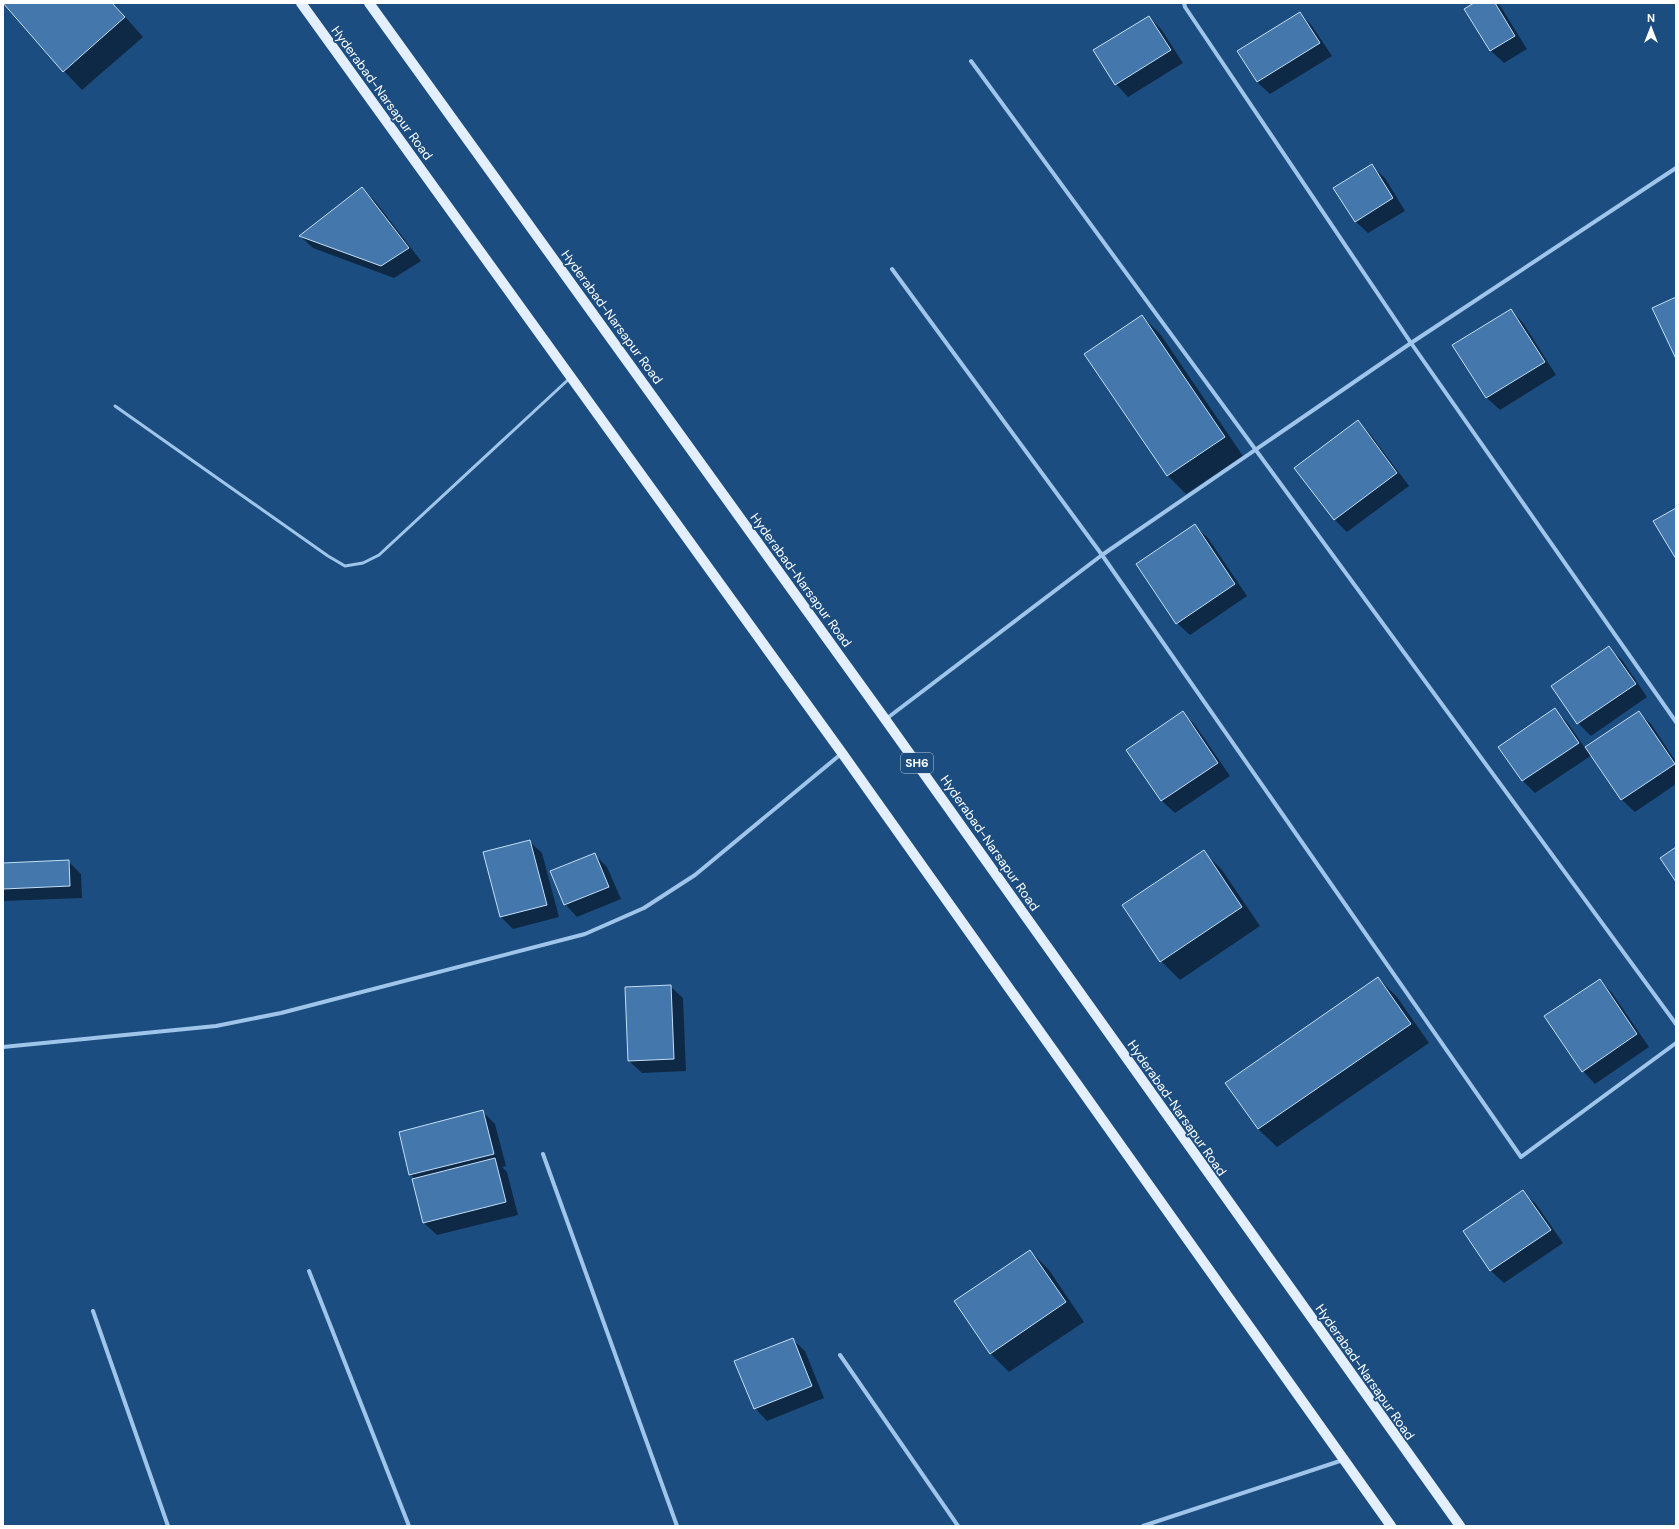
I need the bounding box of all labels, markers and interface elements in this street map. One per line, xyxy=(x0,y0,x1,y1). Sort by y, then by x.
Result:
north arrow xyxy=(1631,8,1671,48)
text: N xyxy=(1647,11,1655,25)
street label: Hyderabad-Narsapur Road xyxy=(328,23,436,163)
street label: Hyderabad-Narsapur Road xyxy=(558,247,666,387)
street label: Hyderabad-Narsapur Road xyxy=(747,510,855,650)
road number: SH6 xyxy=(901,753,933,773)
street label: Hyderabad-Narsapur Road xyxy=(937,772,1043,914)
street label: Hyderabad-Narsapur Road xyxy=(1124,1037,1230,1179)
street label: Hyderabad-Narsapur Road xyxy=(1312,1301,1418,1443)

